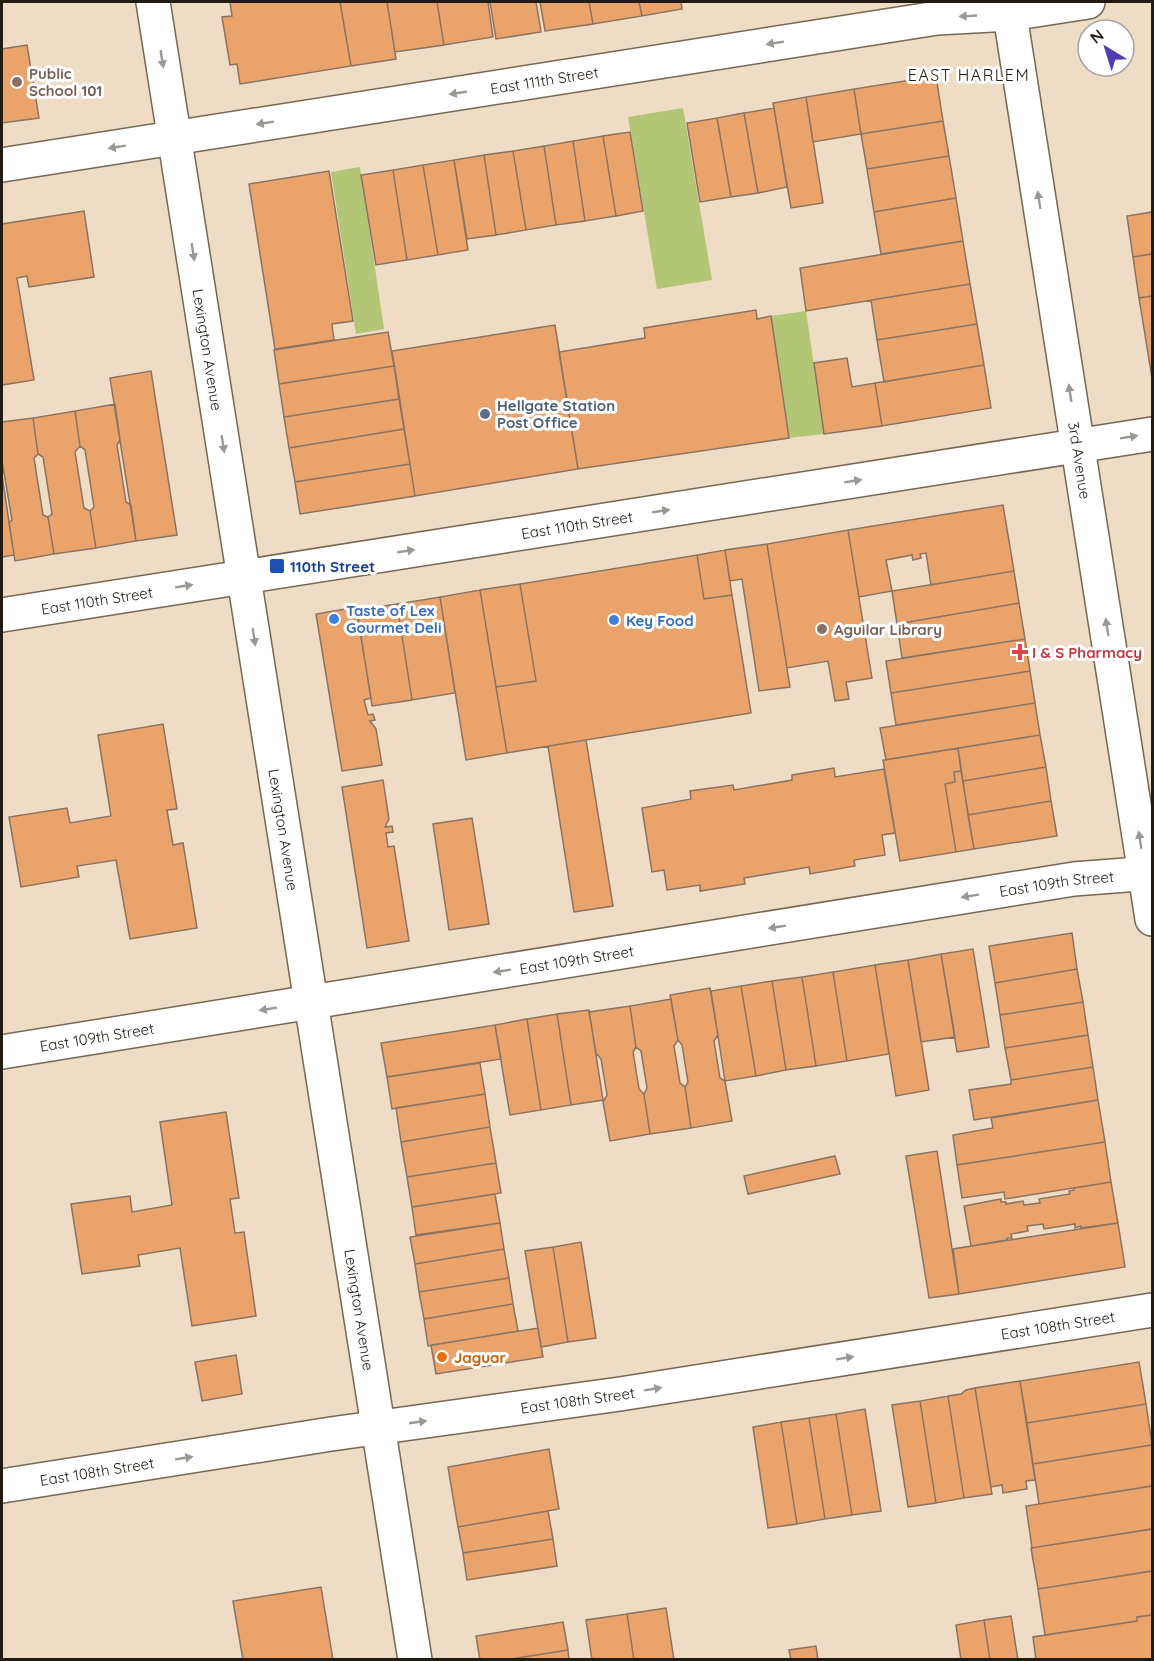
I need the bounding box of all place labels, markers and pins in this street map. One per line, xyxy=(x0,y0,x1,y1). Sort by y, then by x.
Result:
place label: Public School 101 xyxy=(29,64,102,100)
marker: Public School 101 xyxy=(10,75,24,89)
place label: Hellgate Station Post Office xyxy=(497,396,615,432)
marker: Hellgate Station Post Office xyxy=(478,407,492,421)
marker: 110th Street xyxy=(268,557,286,575)
place label: 110th Street xyxy=(290,557,375,576)
place label: Taste of Lex Gourmet Deli xyxy=(346,601,441,637)
place label: Key Food xyxy=(626,611,694,630)
marker: Taste of Lex Gourmet Deli xyxy=(327,612,341,626)
marker: Key Food xyxy=(607,613,621,627)
place label: Aguilar Library xyxy=(834,620,942,639)
marker: Aguilar Library xyxy=(815,622,829,636)
place label: I & S Pharmacy xyxy=(1032,643,1142,662)
marker: I & S Pharmacy xyxy=(1013,645,1027,659)
place label: Jaguar xyxy=(454,1348,506,1367)
marker: Jaguar xyxy=(435,1350,449,1364)

